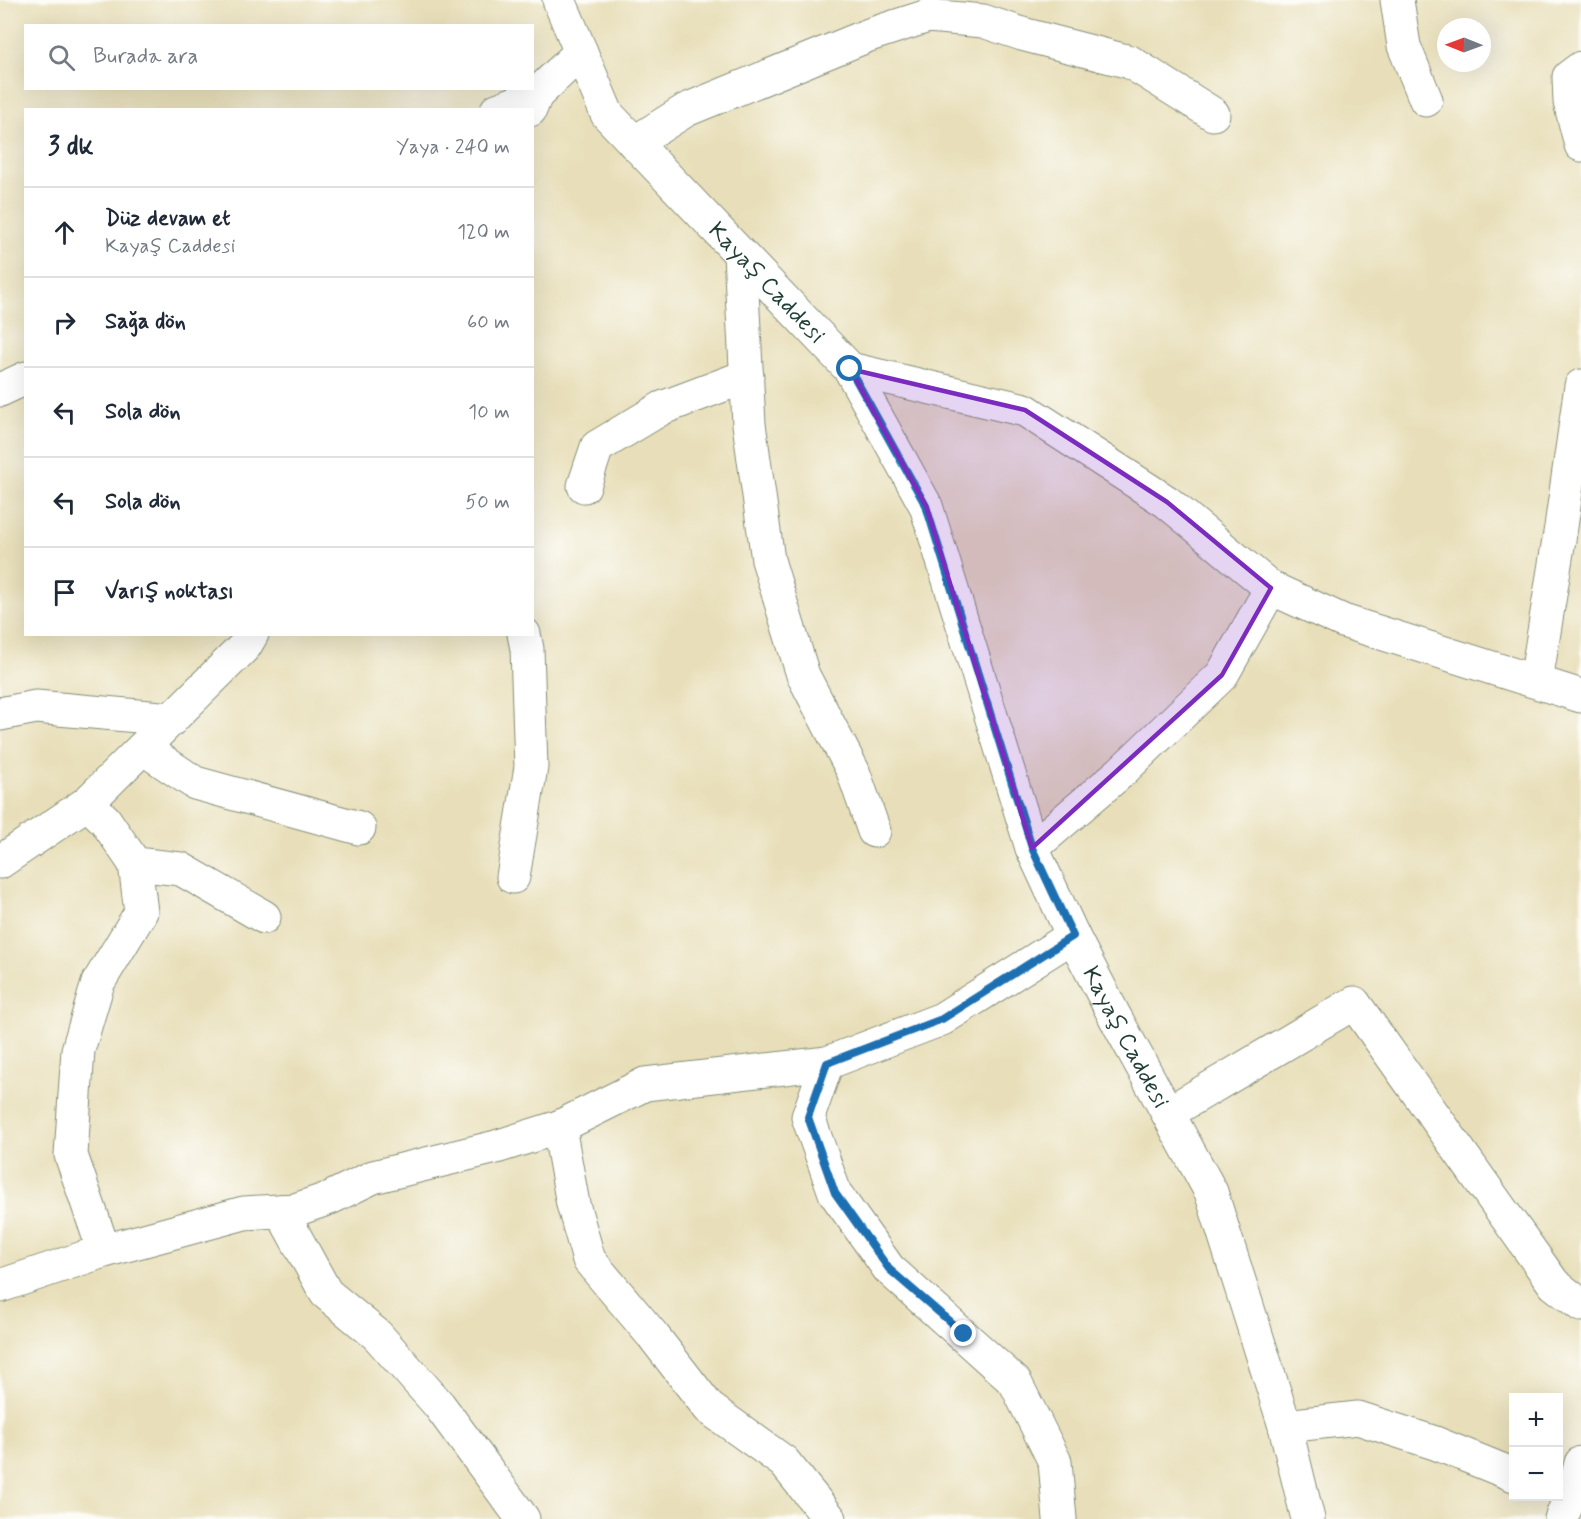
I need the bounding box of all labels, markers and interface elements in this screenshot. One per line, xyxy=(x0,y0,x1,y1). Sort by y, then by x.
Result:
north arrow xyxy=(1437,18,1491,72)
search box xyxy=(24,24,534,90)
icon: search xyxy=(45,41,78,74)
text: Burada ara xyxy=(93,43,198,71)
text: 3 dk xyxy=(48,130,93,164)
text: Yaya · 240 m xyxy=(396,134,510,161)
text: Düz devam et xyxy=(105,205,230,233)
icon: ahead xyxy=(48,216,81,249)
street label: Kayaş Caddesi xyxy=(701,216,831,351)
text: 120 m xyxy=(457,219,510,246)
text: Kayaş Caddesi xyxy=(105,233,235,260)
icon: right xyxy=(48,306,81,339)
text: Sağa dön xyxy=(105,308,186,336)
text: 60 m xyxy=(467,309,510,336)
route start xyxy=(836,355,862,381)
icon: left xyxy=(48,396,81,429)
text: Sola dön xyxy=(105,398,181,426)
text: 10 m xyxy=(468,399,510,426)
icon: left xyxy=(48,486,81,519)
text: Sola dön xyxy=(105,488,181,516)
text: 50 m xyxy=(465,489,510,516)
icon: arrive xyxy=(48,576,81,609)
text: Varış noktası xyxy=(105,578,234,606)
street label: Kayaş Caddesi xyxy=(1074,961,1176,1114)
route end xyxy=(950,1320,976,1346)
map controls xyxy=(1509,1393,1563,1501)
button: + xyxy=(1509,1393,1563,1447)
button: − xyxy=(1509,1447,1563,1501)

